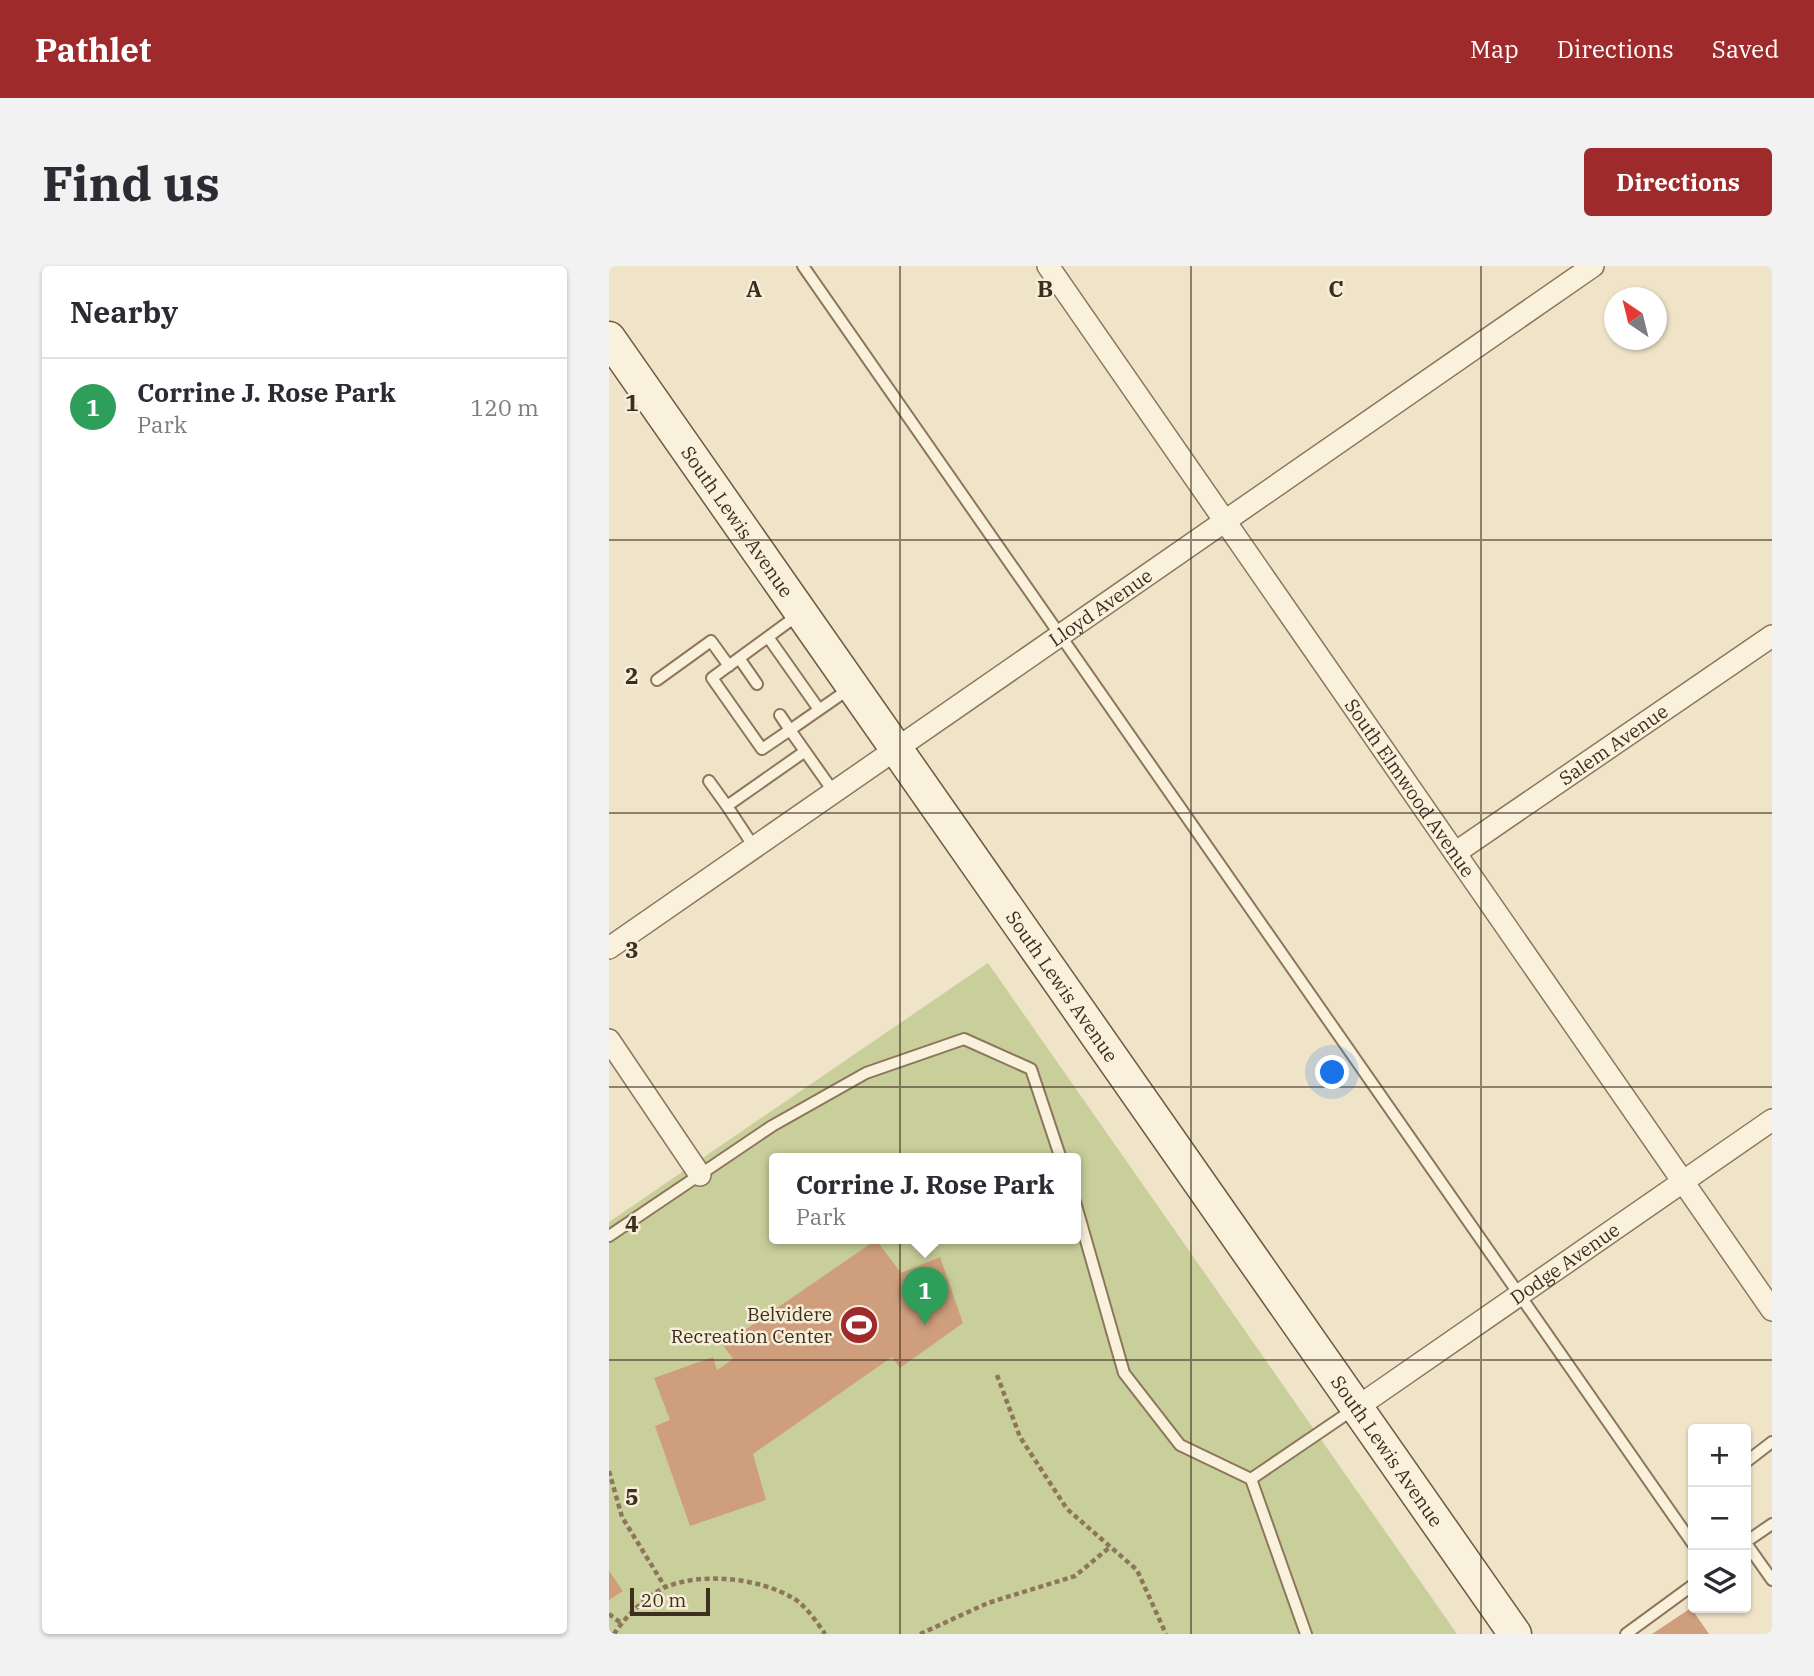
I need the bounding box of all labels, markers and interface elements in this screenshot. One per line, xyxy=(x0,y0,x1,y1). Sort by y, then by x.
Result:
text: Pathlet xyxy=(35,28,151,71)
text: Map xyxy=(1470,33,1519,65)
text: Directions xyxy=(1557,33,1674,65)
text: Saved xyxy=(1712,33,1779,65)
button: Directions xyxy=(1584,148,1772,216)
text: Find us xyxy=(42,151,220,214)
text: A xyxy=(746,273,762,303)
text: B xyxy=(1037,273,1053,303)
text: C xyxy=(1328,273,1344,303)
north arrow xyxy=(1604,287,1667,350)
text: Nearby xyxy=(70,292,178,331)
text: Corrine J. Rose Park xyxy=(137,375,396,409)
text: 1 xyxy=(625,387,639,417)
text: 1 xyxy=(86,392,100,422)
text: 120 m xyxy=(470,392,539,422)
text: Park xyxy=(137,409,187,439)
street label: South Lewis Avenue xyxy=(676,441,799,602)
street label: Lloyd Avenue xyxy=(1044,563,1157,652)
text: 2 xyxy=(625,660,639,690)
street label: South Elmwood Avenue xyxy=(1340,694,1480,882)
street label: Salem Avenue xyxy=(1554,699,1673,790)
street label: South Lewis Avenue xyxy=(1001,906,1123,1067)
text: 3 xyxy=(625,934,639,964)
your location xyxy=(1315,1055,1349,1089)
popup xyxy=(769,1153,1081,1244)
text: Corrine J. Rose Park xyxy=(796,1167,1054,1201)
text: Park xyxy=(796,1201,846,1231)
text: 4 xyxy=(625,1208,639,1238)
street label: Dodge Avenue xyxy=(1506,1217,1624,1310)
pin: 1 xyxy=(902,1267,948,1325)
place label: Belvidere Recreation Center xyxy=(671,1302,833,1348)
sports icon: Belvidere Recreation Center xyxy=(838,1304,880,1346)
street label: South Lewis Avenue xyxy=(1326,1371,1448,1531)
map controls xyxy=(1688,1424,1751,1613)
button: + xyxy=(1688,1424,1751,1487)
text: 5 xyxy=(625,1481,639,1511)
button: − xyxy=(1688,1487,1751,1550)
button: layers xyxy=(1688,1550,1751,1613)
scale bar xyxy=(630,1585,711,1617)
text: 20 m xyxy=(641,1588,686,1612)

